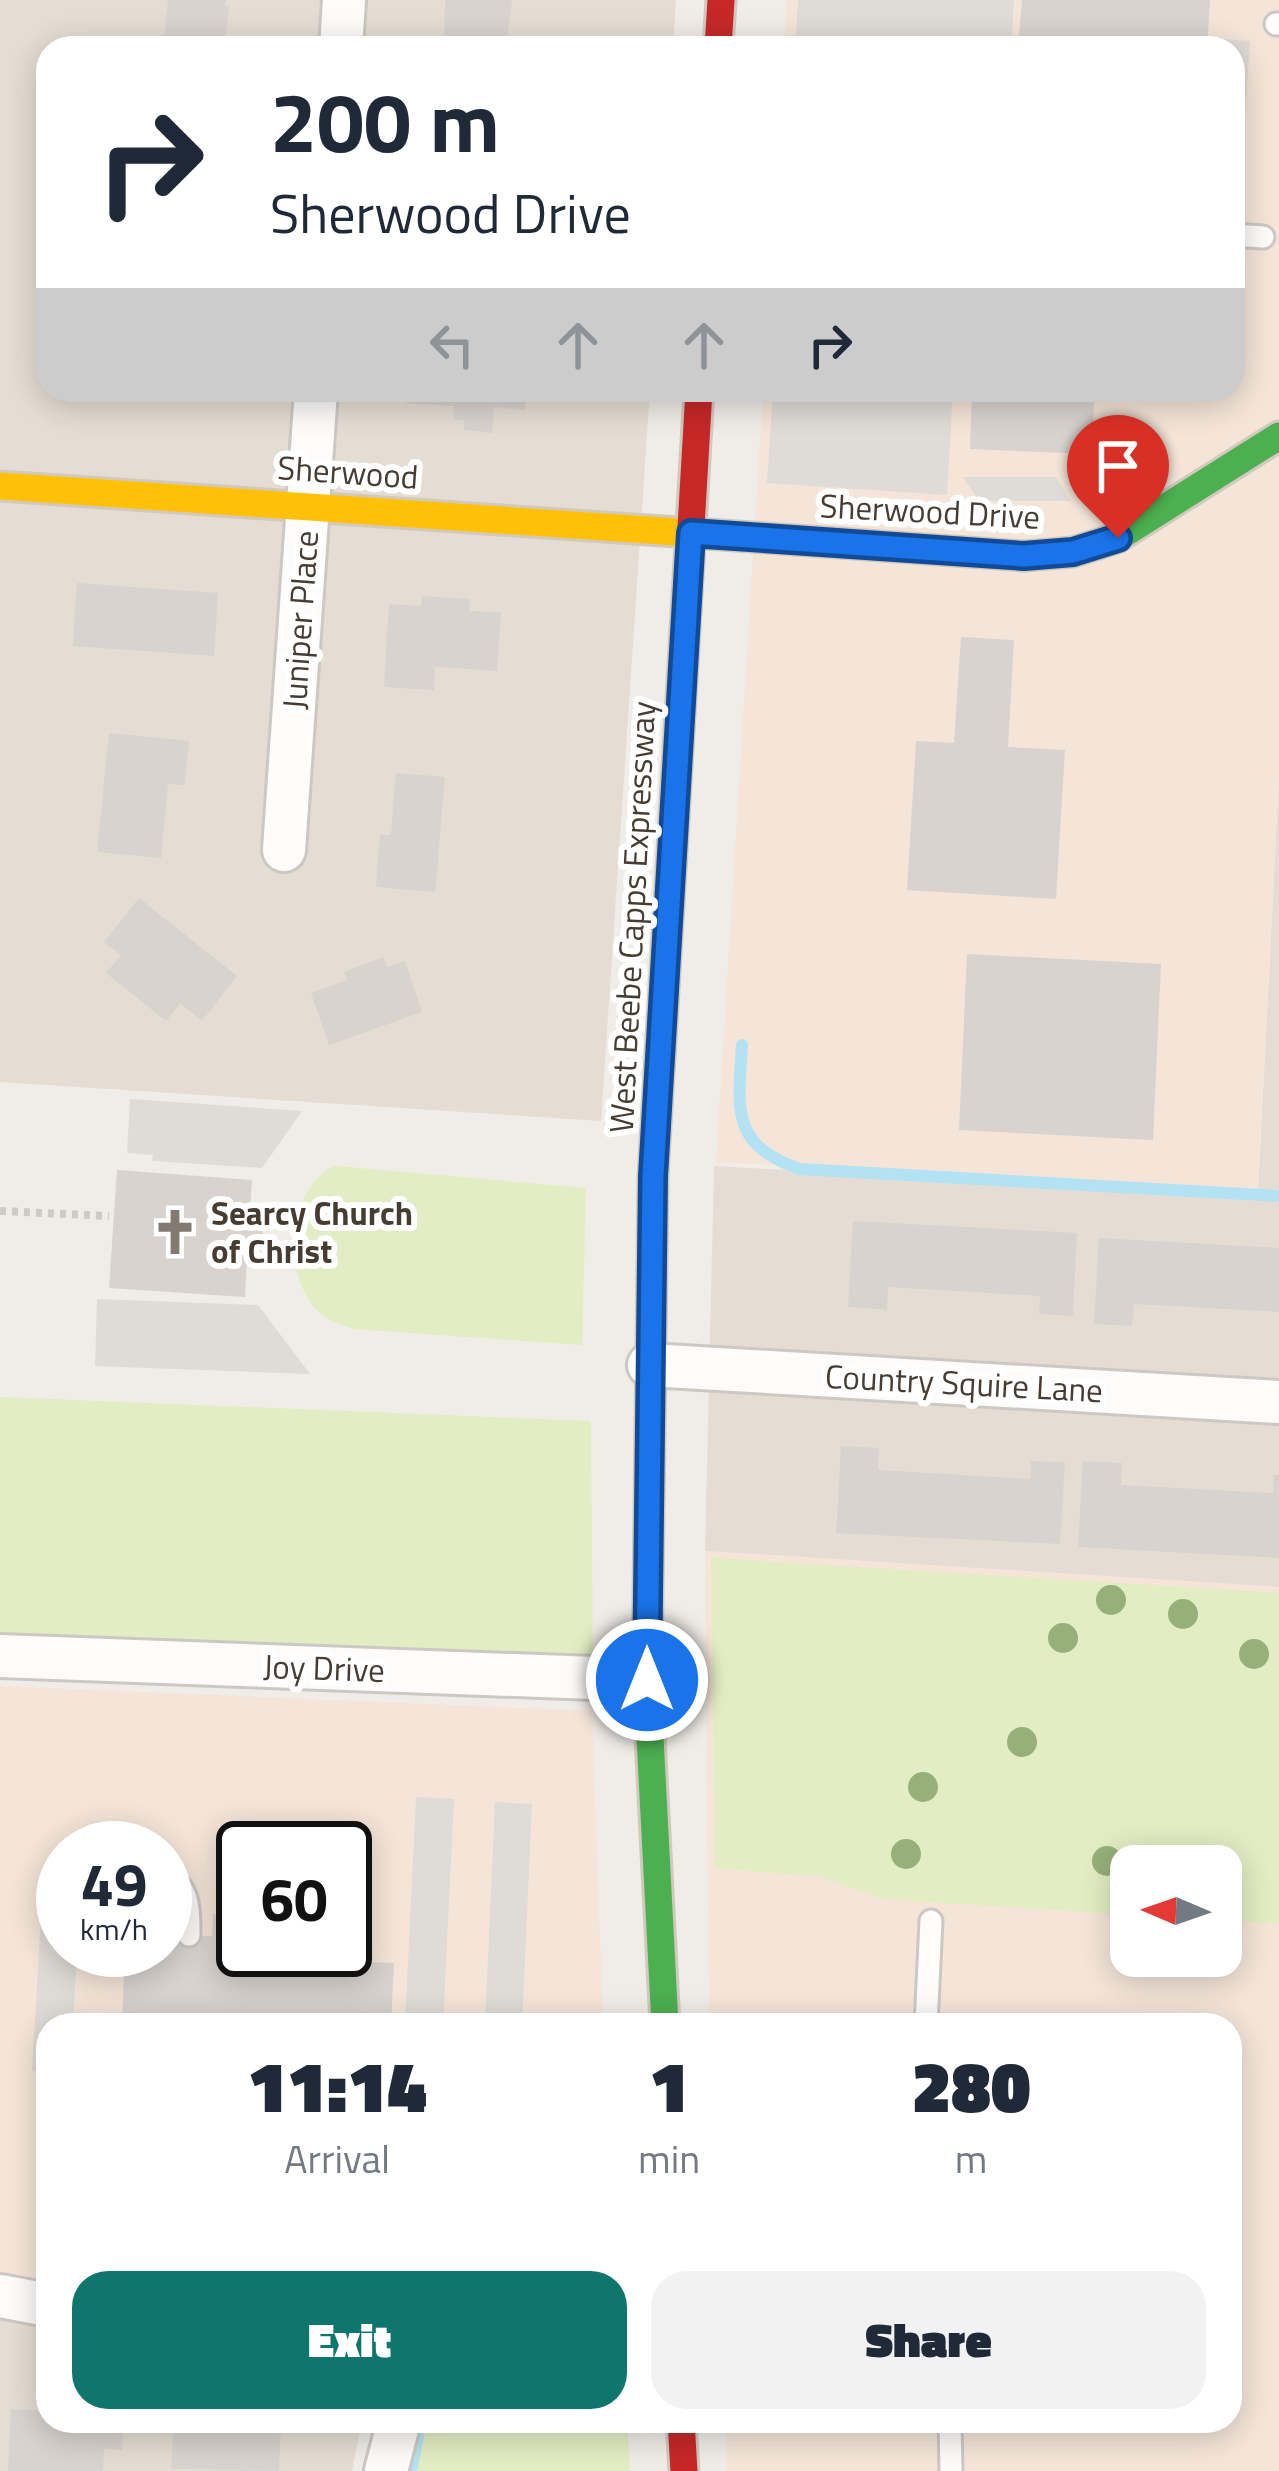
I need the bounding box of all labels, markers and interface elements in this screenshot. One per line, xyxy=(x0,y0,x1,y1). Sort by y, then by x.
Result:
text: 200 m xyxy=(270,57,500,185)
icon: right xyxy=(72,84,228,240)
text: Sherwood Drive xyxy=(270,172,631,254)
icon: left xyxy=(419,312,485,378)
icon: ahead xyxy=(545,312,611,378)
icon: ahead xyxy=(671,312,737,378)
icon: right xyxy=(797,312,863,378)
pin xyxy=(1067,415,1169,538)
icon: arrive xyxy=(1085,433,1151,499)
street label: Sherwood xyxy=(276,442,420,502)
street label: Sherwood Drive xyxy=(819,480,1041,542)
street label: Juniper Place xyxy=(269,529,331,711)
street label: West Beebe Capps Expressway xyxy=(596,700,668,1134)
place label: Searcy Church of Christ xyxy=(211,1188,413,1276)
church icon: Searcy Church of Christ xyxy=(150,1207,200,1257)
street label: Country Squire Lane xyxy=(824,1351,1104,1415)
position arrow xyxy=(584,1617,710,1743)
street label: Joy Drive xyxy=(262,1641,386,1695)
speed limit sign: 60 xyxy=(216,1821,372,1977)
text: 49 xyxy=(80,1838,148,1929)
north arrow xyxy=(1110,1845,1242,1977)
map controls xyxy=(1110,1845,1242,1977)
text: km/h xyxy=(80,1906,148,1952)
text: 11:14 xyxy=(247,2030,427,2140)
text: 1 xyxy=(649,2030,689,2140)
text: 280 xyxy=(912,2030,1031,2140)
text: Arrival xyxy=(284,2129,390,2188)
text: min xyxy=(638,2129,700,2188)
text: m xyxy=(955,2129,987,2188)
button: Exit xyxy=(72,2271,627,2409)
button: Share xyxy=(651,2271,1206,2409)

